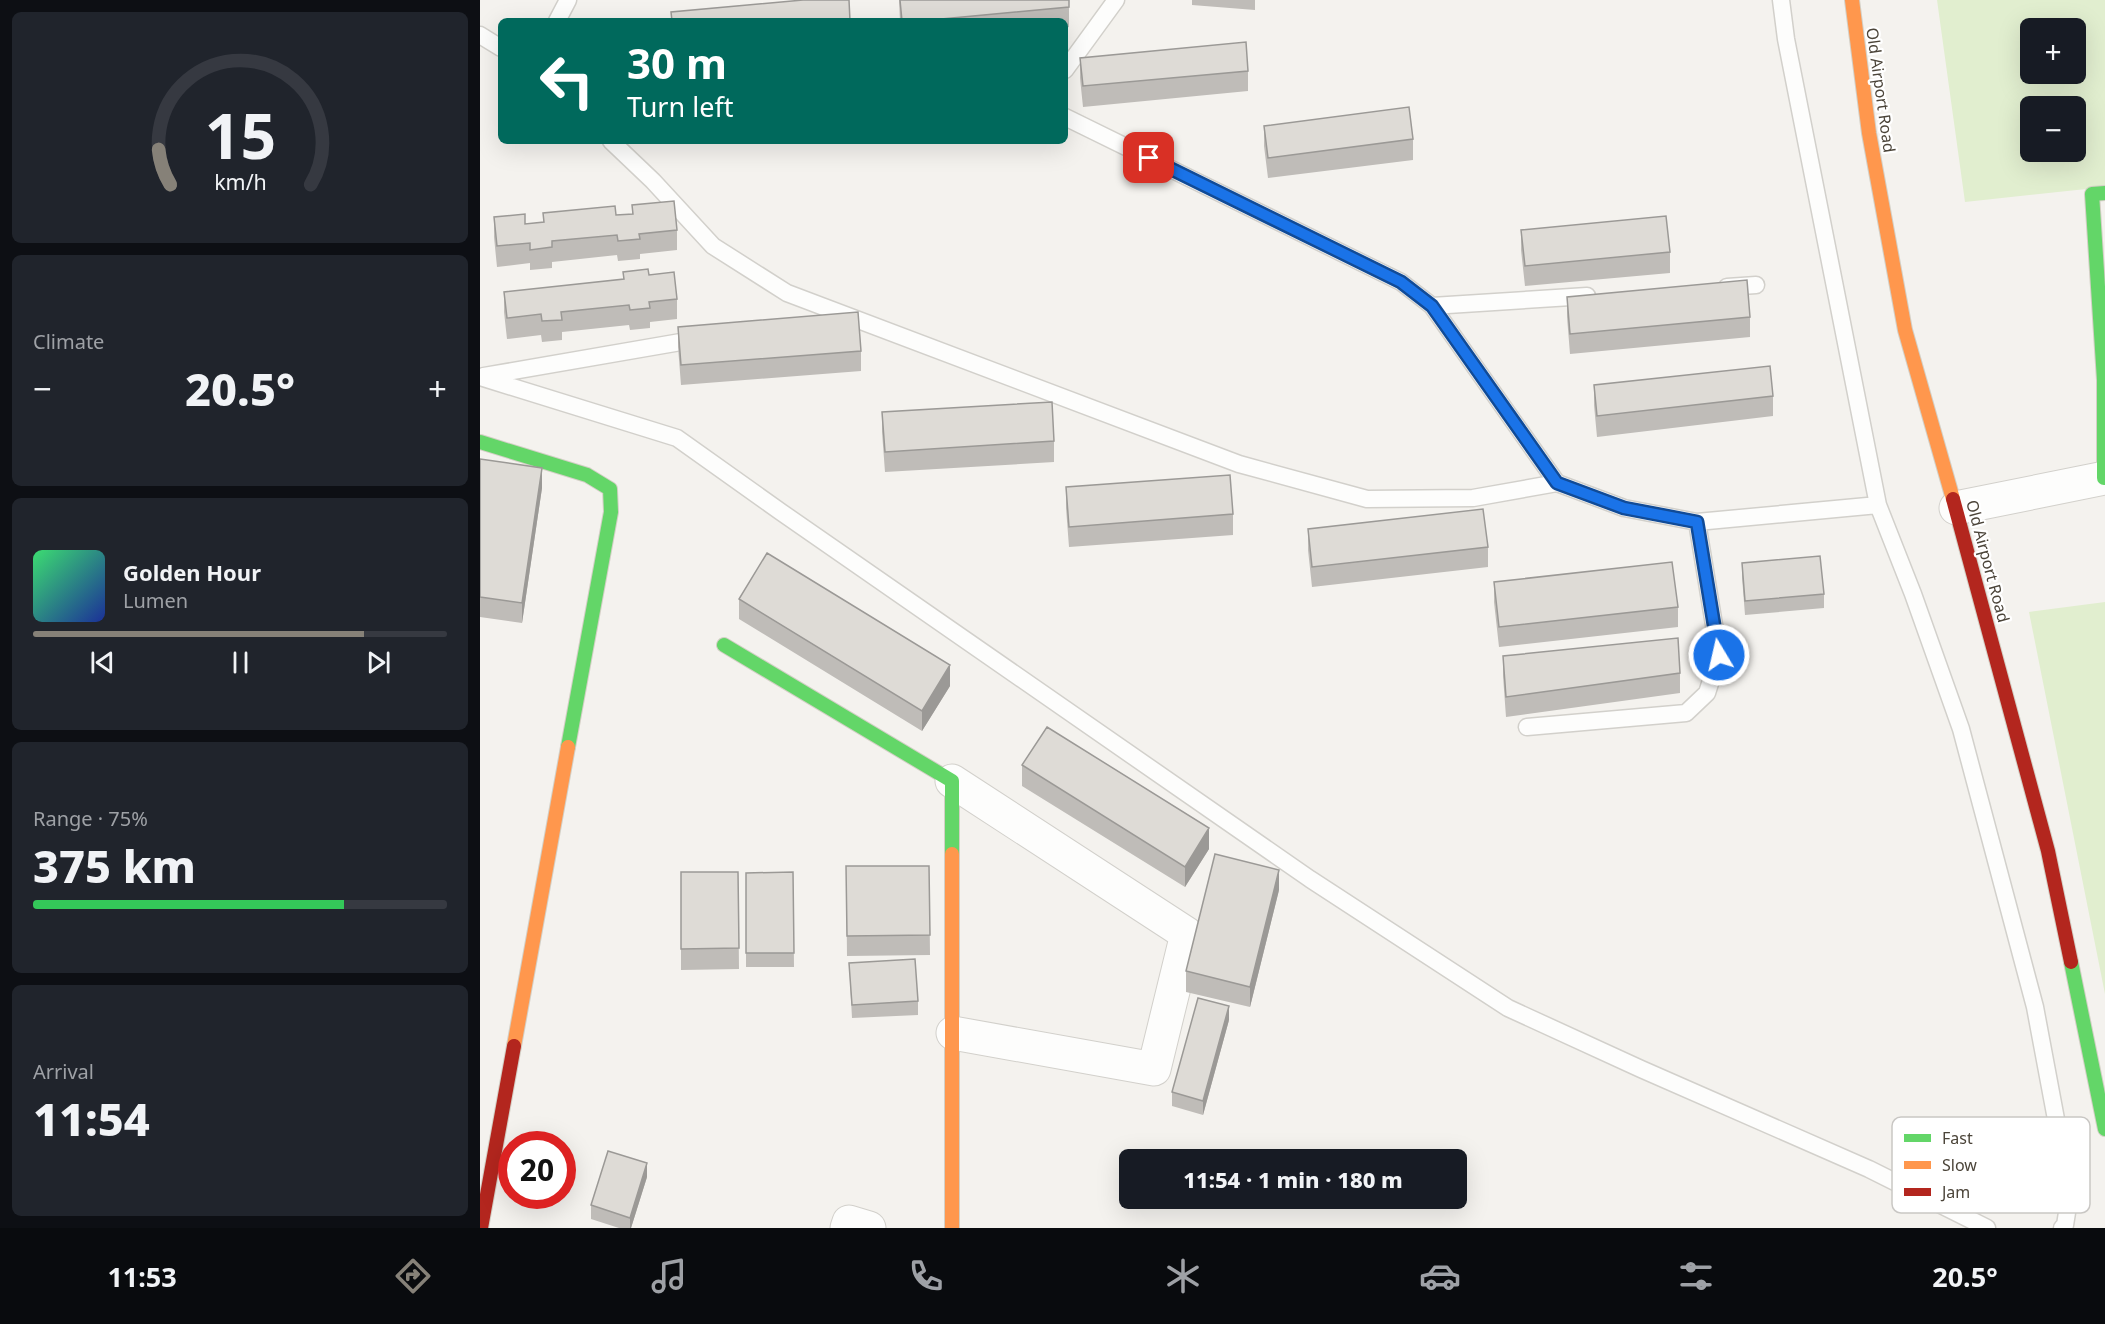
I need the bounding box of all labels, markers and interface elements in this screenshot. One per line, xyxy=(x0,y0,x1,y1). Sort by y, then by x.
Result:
map controls xyxy=(2020,18,2086,162)
button: + xyxy=(2020,18,2086,84)
street label: Old Airport Road xyxy=(1861,26,1901,154)
text: 30 m xyxy=(627,34,727,91)
icon: left xyxy=(528,42,606,120)
text: Turn left xyxy=(627,88,733,125)
text: 15 xyxy=(204,92,276,177)
button: − xyxy=(2020,96,2086,162)
pin xyxy=(1123,132,1174,183)
icon: arrive xyxy=(1132,141,1165,174)
text: km/h xyxy=(214,167,266,196)
text: Climate xyxy=(33,328,104,355)
text: 20.5° xyxy=(185,358,295,419)
text: − xyxy=(33,366,52,411)
text: + xyxy=(428,366,447,411)
street label: Old Airport Road xyxy=(1961,497,2015,625)
text: Golden Hour xyxy=(123,557,261,587)
text: Lumen xyxy=(123,587,188,614)
position arrow xyxy=(1687,623,1751,687)
icon: previous xyxy=(86,646,119,679)
icon: pause xyxy=(224,646,257,679)
icon: next xyxy=(362,646,395,679)
text: Range · 75% xyxy=(33,805,148,832)
text: 375 km xyxy=(33,835,196,896)
text: Arrival xyxy=(33,1058,94,1085)
text: 11:54 xyxy=(33,1088,150,1149)
legend xyxy=(1892,1117,2090,1213)
text: Fast xyxy=(1942,1127,1973,1149)
speed limit sign: 20 xyxy=(498,1131,576,1209)
text: Slow xyxy=(1942,1154,1977,1176)
text: 11:54 · 1 min · 180 m xyxy=(1183,1164,1403,1194)
text: Jam xyxy=(1940,1181,1970,1203)
icon: directions xyxy=(392,1255,434,1297)
icon: music xyxy=(648,1255,690,1297)
icon: phone xyxy=(905,1255,947,1297)
icon: climate xyxy=(1162,1255,1204,1297)
icon: car xyxy=(1419,1255,1461,1297)
icon: filters xyxy=(1675,1255,1717,1297)
text: 11:53 xyxy=(107,1258,177,1295)
text: 20.5° xyxy=(1932,1258,1998,1295)

